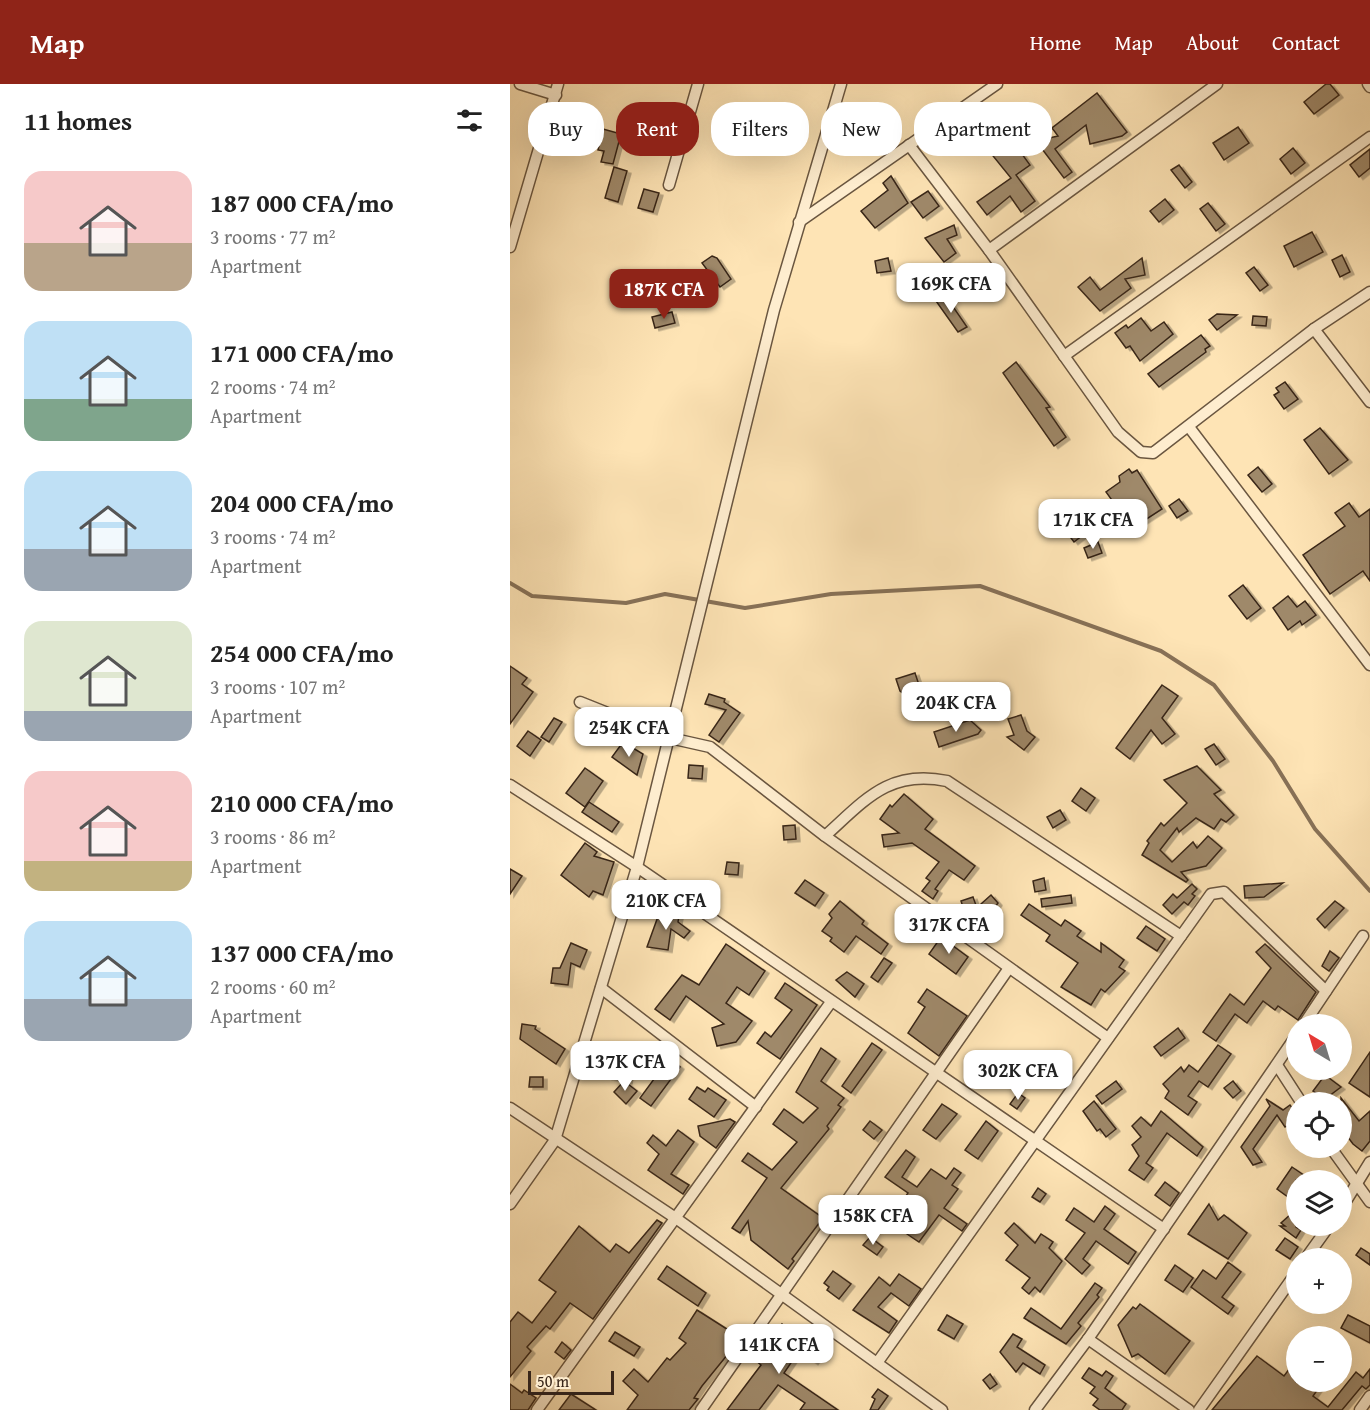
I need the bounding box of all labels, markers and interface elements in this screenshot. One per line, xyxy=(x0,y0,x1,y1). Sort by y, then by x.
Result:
text: Map xyxy=(30,22,84,63)
text: Home xyxy=(1030,27,1081,58)
text: Map xyxy=(1114,27,1153,58)
text: About xyxy=(1186,27,1239,58)
text: Contact xyxy=(1272,27,1340,58)
text: 11 homes xyxy=(24,101,132,140)
chip: Buy xyxy=(528,102,604,156)
chip: Rent xyxy=(616,102,699,156)
chip: Filters xyxy=(711,102,809,156)
chip: New xyxy=(821,102,902,156)
chip: Apartment xyxy=(914,102,1052,156)
icon: filters xyxy=(453,104,486,137)
text: 187 000 CFA/mo xyxy=(210,183,394,222)
icon: home xyxy=(72,195,144,267)
text: 3 rooms · 77 m² xyxy=(210,222,336,251)
text: Apartment xyxy=(210,251,302,280)
pin: 169K CFA xyxy=(889,263,1013,314)
text: 169K CFA xyxy=(910,268,992,297)
pin: 187K CFA xyxy=(602,269,726,320)
text: 187K CFA xyxy=(623,274,705,303)
text: 171 000 CFA/mo xyxy=(210,333,394,372)
icon: home xyxy=(72,345,144,417)
text: 2 rooms · 74 m² xyxy=(210,372,336,401)
text: Apartment xyxy=(210,401,302,430)
text: 204 000 CFA/mo xyxy=(210,483,394,522)
icon: home xyxy=(72,495,144,567)
pin: 171K CFA xyxy=(1031,499,1155,550)
text: 171K CFA xyxy=(1052,504,1134,533)
text: 3 rooms · 74 m² xyxy=(210,522,336,551)
text: Apartment xyxy=(210,551,302,580)
text: 254 000 CFA/mo xyxy=(210,633,394,672)
icon: home xyxy=(72,645,144,717)
text: 3 rooms · 107 m² xyxy=(210,672,345,701)
pin: 204K CFA xyxy=(894,682,1018,733)
text: 204K CFA xyxy=(915,687,997,716)
text: Apartment xyxy=(210,701,302,730)
pin: 254K CFA xyxy=(567,707,691,758)
text: 254K CFA xyxy=(588,712,670,741)
text: 210 000 CFA/mo xyxy=(210,783,394,822)
icon: home xyxy=(72,795,144,867)
text: 3 rooms · 86 m² xyxy=(210,822,336,851)
text: Apartment xyxy=(210,851,302,880)
pin: 210K CFA xyxy=(604,880,728,931)
text: 210K CFA xyxy=(625,885,707,914)
pin: 317K CFA xyxy=(887,904,1011,955)
text: 317K CFA xyxy=(908,909,990,938)
text: 137 000 CFA/mo xyxy=(210,933,394,972)
icon: home xyxy=(72,945,144,1017)
text: 2 rooms · 60 m² xyxy=(210,972,336,1001)
text: Apartment xyxy=(210,1001,302,1030)
north arrow xyxy=(1286,1014,1352,1080)
map controls xyxy=(1286,1014,1352,1392)
pin: 137K CFA xyxy=(563,1041,687,1092)
text: 137K CFA xyxy=(584,1046,666,1075)
pin: 302K CFA xyxy=(956,1050,1080,1101)
text: 302K CFA xyxy=(977,1055,1059,1084)
button: locate xyxy=(1286,1092,1352,1158)
button: layers xyxy=(1286,1170,1352,1236)
pin: 158K CFA xyxy=(811,1195,935,1246)
text: 158K CFA xyxy=(832,1200,914,1229)
button: + xyxy=(1286,1248,1352,1314)
pin: 141K CFA xyxy=(717,1324,841,1375)
button: − xyxy=(1286,1326,1352,1392)
text: 141K CFA xyxy=(738,1329,820,1358)
scale bar xyxy=(528,1368,614,1396)
text: 50 m xyxy=(537,1369,569,1393)

